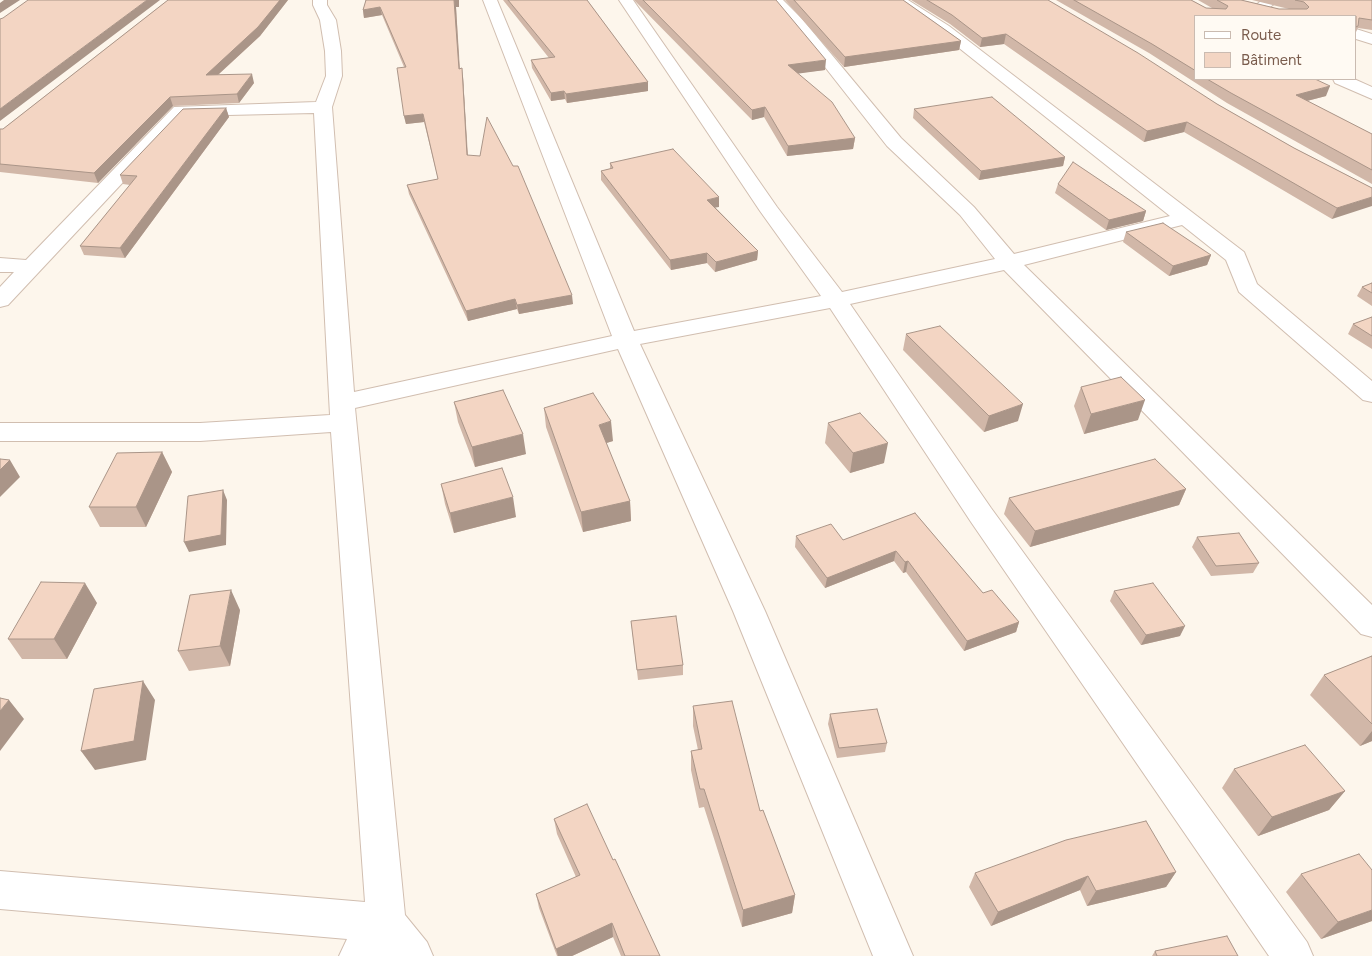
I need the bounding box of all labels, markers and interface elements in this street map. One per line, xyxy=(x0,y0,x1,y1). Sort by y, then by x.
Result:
legend xyxy=(1194,15,1357,80)
text: Route xyxy=(1241,26,1281,44)
text: Bâtiment xyxy=(1241,51,1302,69)

